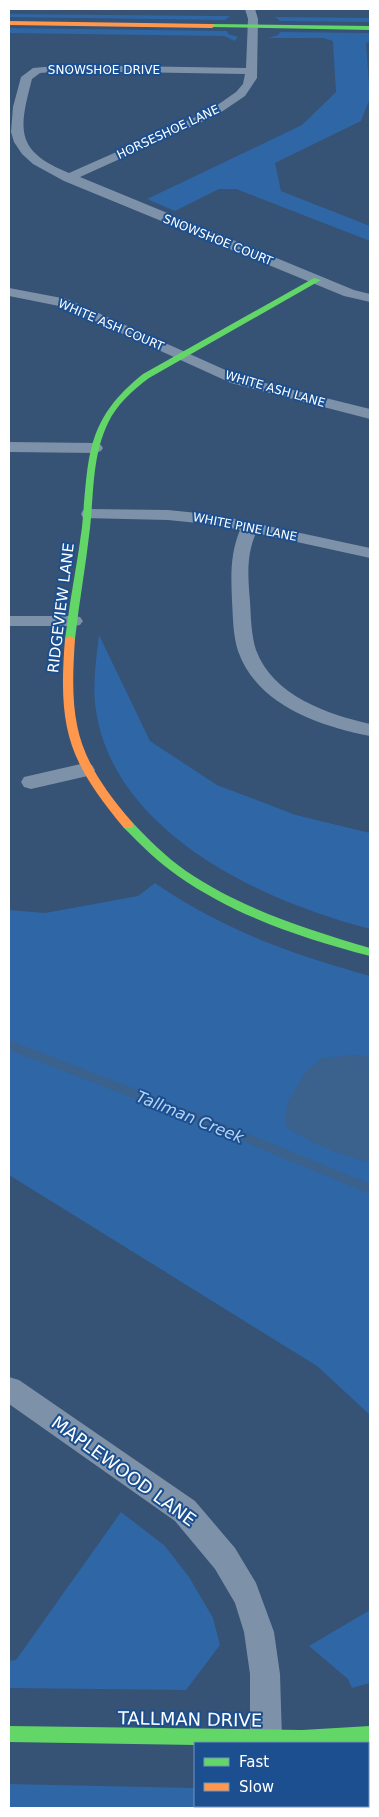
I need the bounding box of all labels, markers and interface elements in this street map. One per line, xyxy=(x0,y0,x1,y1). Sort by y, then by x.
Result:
street label: SNOWSHOE DRIVE xyxy=(48,63,160,77)
street label: HORSESHOE LANE xyxy=(115,102,221,162)
street label: SNOWSHOE COURT xyxy=(161,212,275,269)
street label: WHITE ASH COURT xyxy=(56,296,166,354)
street label: WHITE ASH LANE xyxy=(223,368,327,410)
street label: WHITE PINE LANE xyxy=(192,510,298,544)
street label: RIDGEVIEW LANE xyxy=(44,542,78,674)
water label: Tallman Creek xyxy=(134,1087,247,1147)
street label: MAPLEWOOD LANE xyxy=(48,1412,200,1530)
street label: TALLMAN DRIVE xyxy=(117,1707,262,1731)
legend xyxy=(194,1742,369,1807)
text: Fast xyxy=(239,1753,269,1771)
text: Slow xyxy=(239,1778,274,1796)

